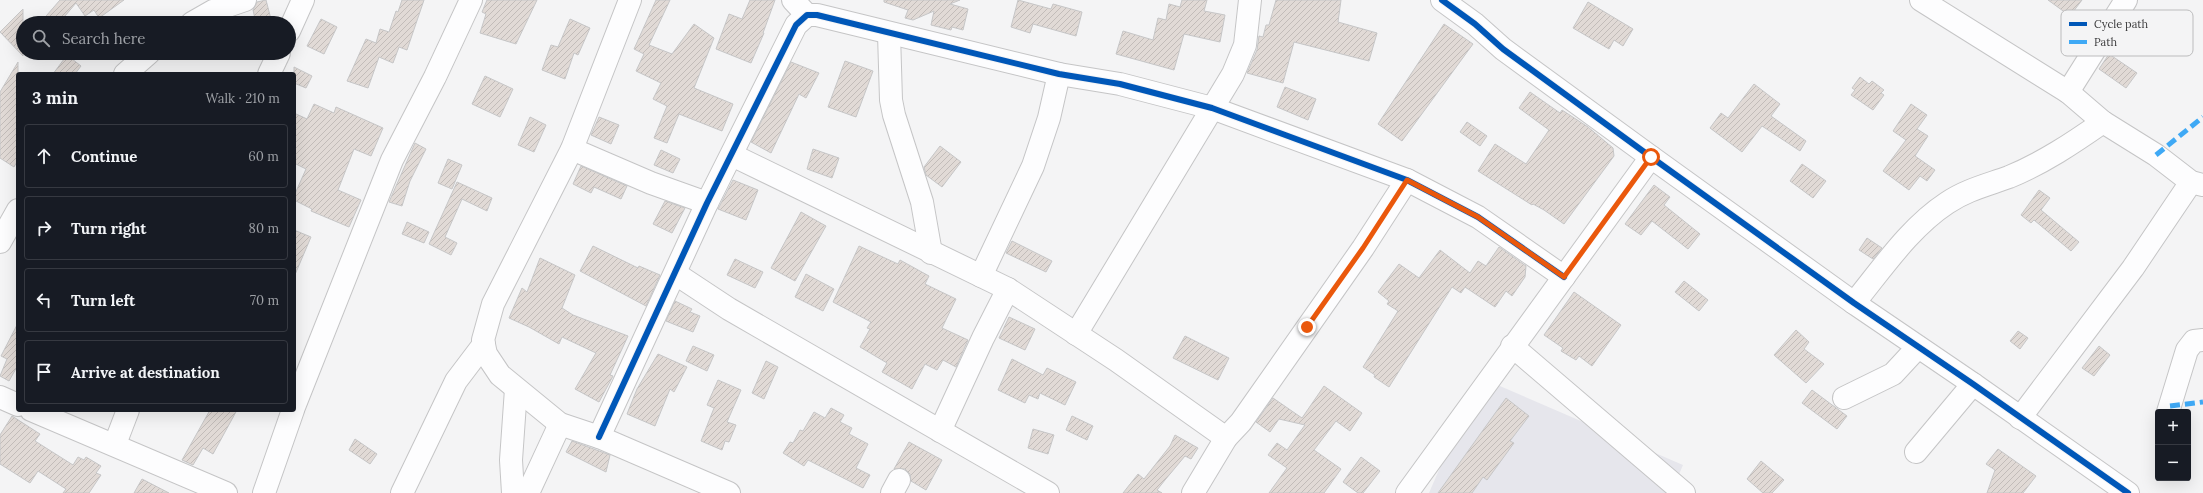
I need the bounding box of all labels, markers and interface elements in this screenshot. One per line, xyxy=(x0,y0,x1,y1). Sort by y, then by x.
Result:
legend xyxy=(2061,10,2193,56)
search box xyxy=(16,16,296,60)
text: Cycle path xyxy=(2094,17,2149,31)
icon: search xyxy=(30,27,52,49)
text: Search here xyxy=(62,29,145,48)
text: Path xyxy=(2094,35,2117,49)
text: 3 min xyxy=(32,87,78,109)
text: Walk · 210 m xyxy=(205,90,280,107)
icon: ahead xyxy=(33,145,55,167)
text: Continue xyxy=(71,147,137,166)
text: 60 m xyxy=(248,148,279,165)
route start xyxy=(1642,148,1660,166)
icon: right xyxy=(33,217,55,239)
text: Turn right xyxy=(71,219,147,238)
text: 80 m xyxy=(249,220,279,237)
icon: left xyxy=(33,289,55,311)
text: Turn left xyxy=(71,291,135,310)
text: 70 m xyxy=(250,292,279,309)
route end xyxy=(1298,318,1316,336)
icon: arrive xyxy=(33,361,55,383)
text: Arrive at destination xyxy=(71,363,220,382)
map controls xyxy=(2155,409,2191,481)
button: + xyxy=(2155,409,2191,445)
button: − xyxy=(2155,445,2191,481)

